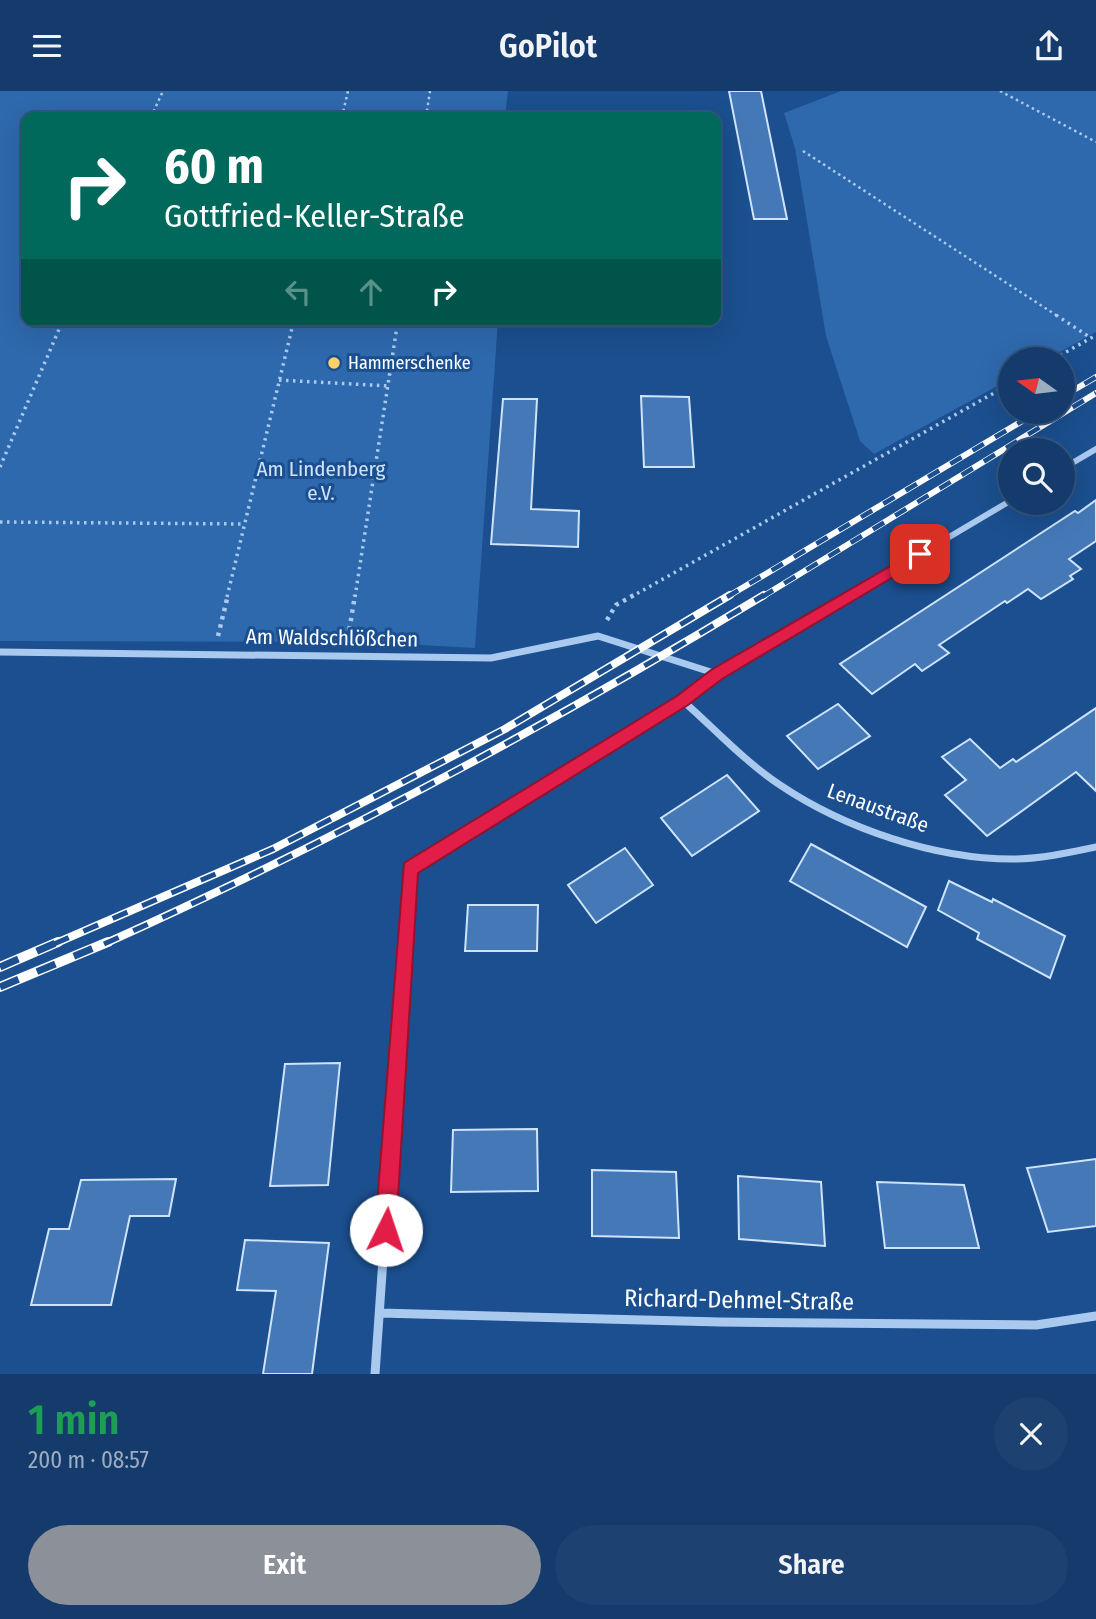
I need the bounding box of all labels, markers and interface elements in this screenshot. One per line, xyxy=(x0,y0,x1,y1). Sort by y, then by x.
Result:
icon: menu xyxy=(28,27,66,65)
text: GoPilot xyxy=(499,27,597,65)
icon: share xyxy=(1030,27,1068,65)
text: 60 m xyxy=(164,137,264,196)
icon: right xyxy=(49,140,140,231)
text: Gottfried-Keller-Straße xyxy=(164,197,464,235)
icon: left xyxy=(279,273,317,311)
icon: ahead xyxy=(352,273,390,311)
icon: right xyxy=(425,273,463,311)
north arrow xyxy=(998,347,1074,423)
map controls xyxy=(998,347,1075,515)
place label: Hammerschenke xyxy=(348,352,471,374)
marker: Hammerschenke xyxy=(326,355,342,371)
button: search xyxy=(998,438,1075,515)
park label: Am Lindenberg e.V. xyxy=(257,456,386,506)
pin xyxy=(890,524,950,584)
icon: arrive xyxy=(901,535,939,573)
street label: Am Waldschlößchen xyxy=(246,623,418,653)
street label: Lenaustraße xyxy=(824,778,932,838)
position arrow xyxy=(349,1193,423,1267)
street label: Richard-Dehmel-Straße xyxy=(624,1284,854,1316)
text: 1 min xyxy=(28,1395,119,1445)
button: close xyxy=(994,1397,1068,1471)
text: 200 m · 08:57 xyxy=(28,1446,149,1474)
button: Exit xyxy=(28,1525,541,1605)
button: Share xyxy=(555,1525,1068,1605)

